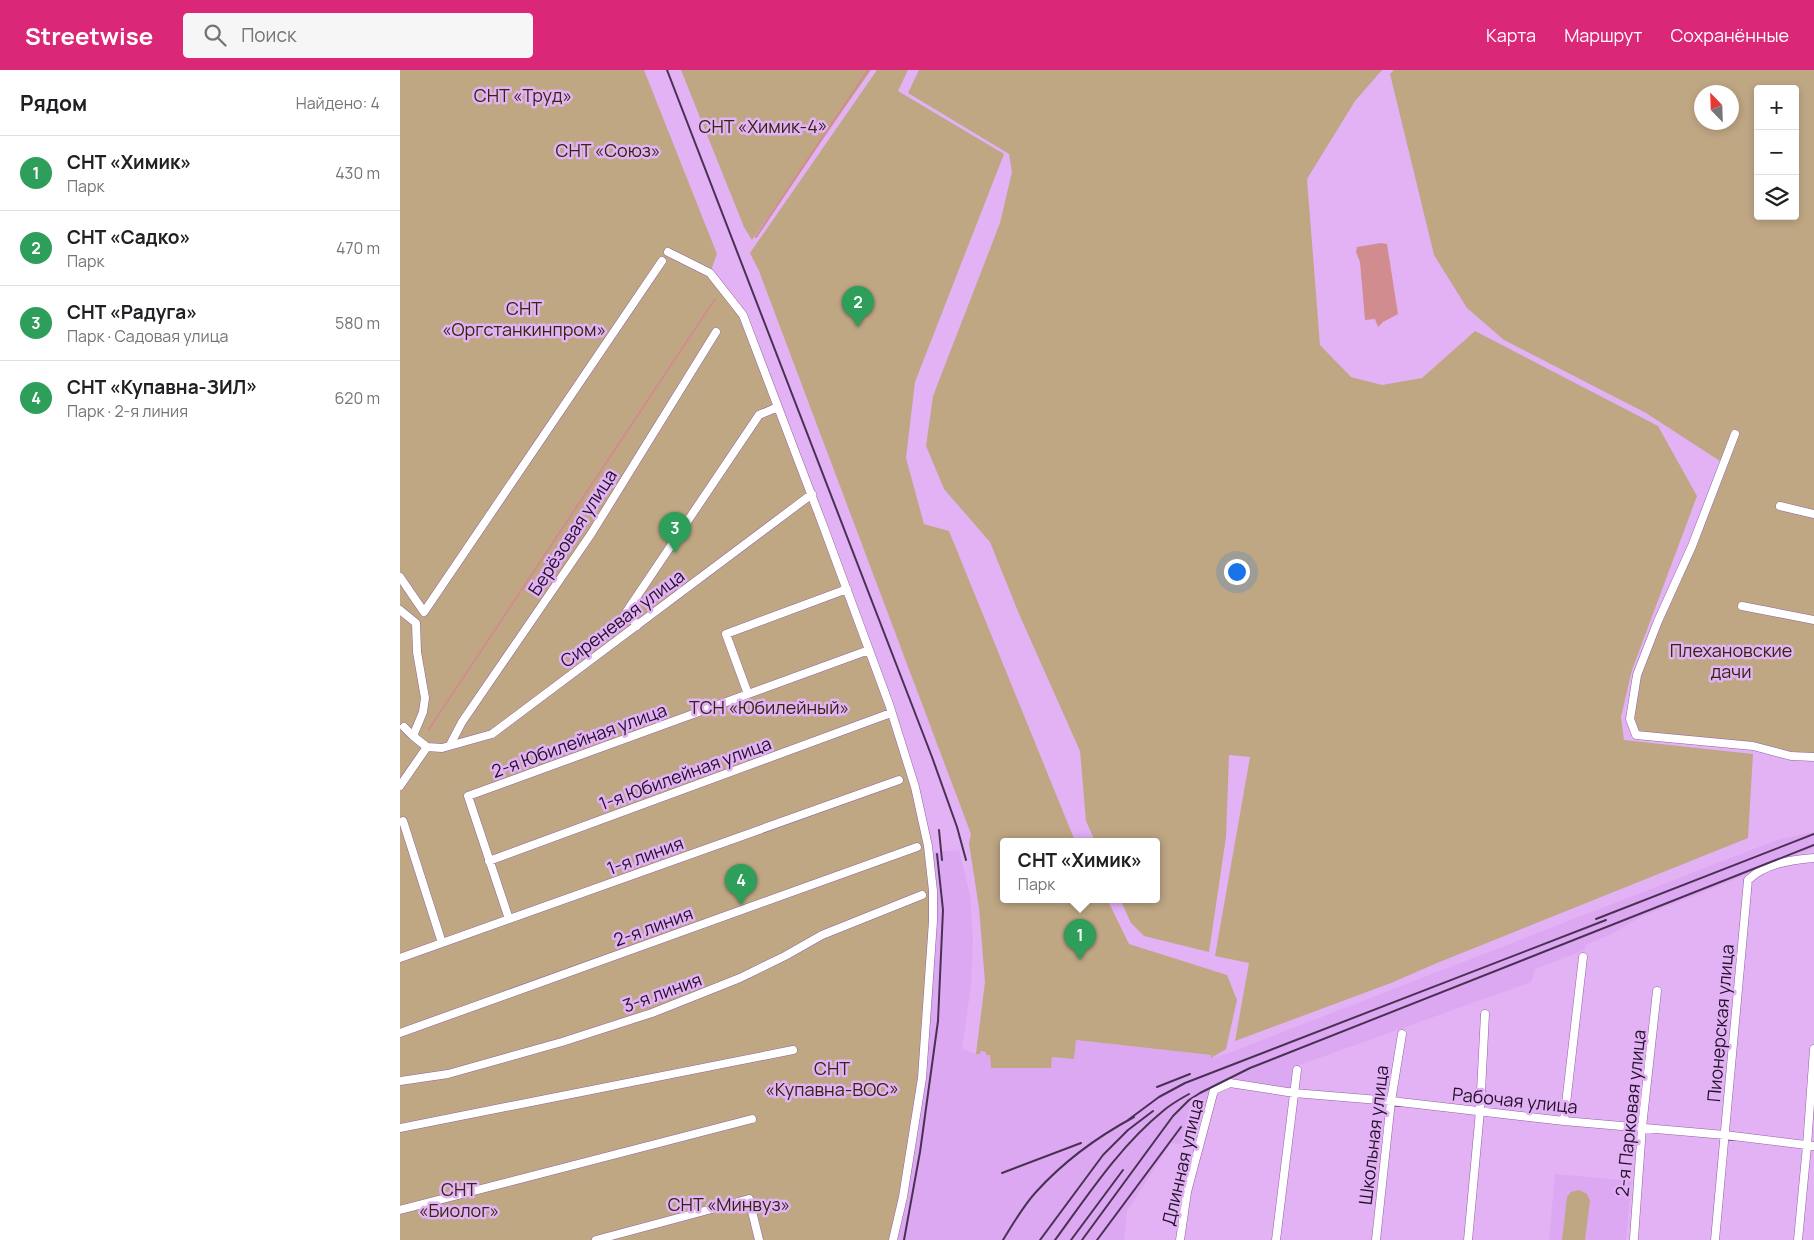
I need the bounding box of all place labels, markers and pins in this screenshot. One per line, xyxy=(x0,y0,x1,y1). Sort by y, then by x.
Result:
pin: 2 xyxy=(842,286,874,327)
pin: 3 xyxy=(659,512,691,553)
pin: 4 xyxy=(725,864,757,905)
pin: 1 xyxy=(1064,919,1096,960)

